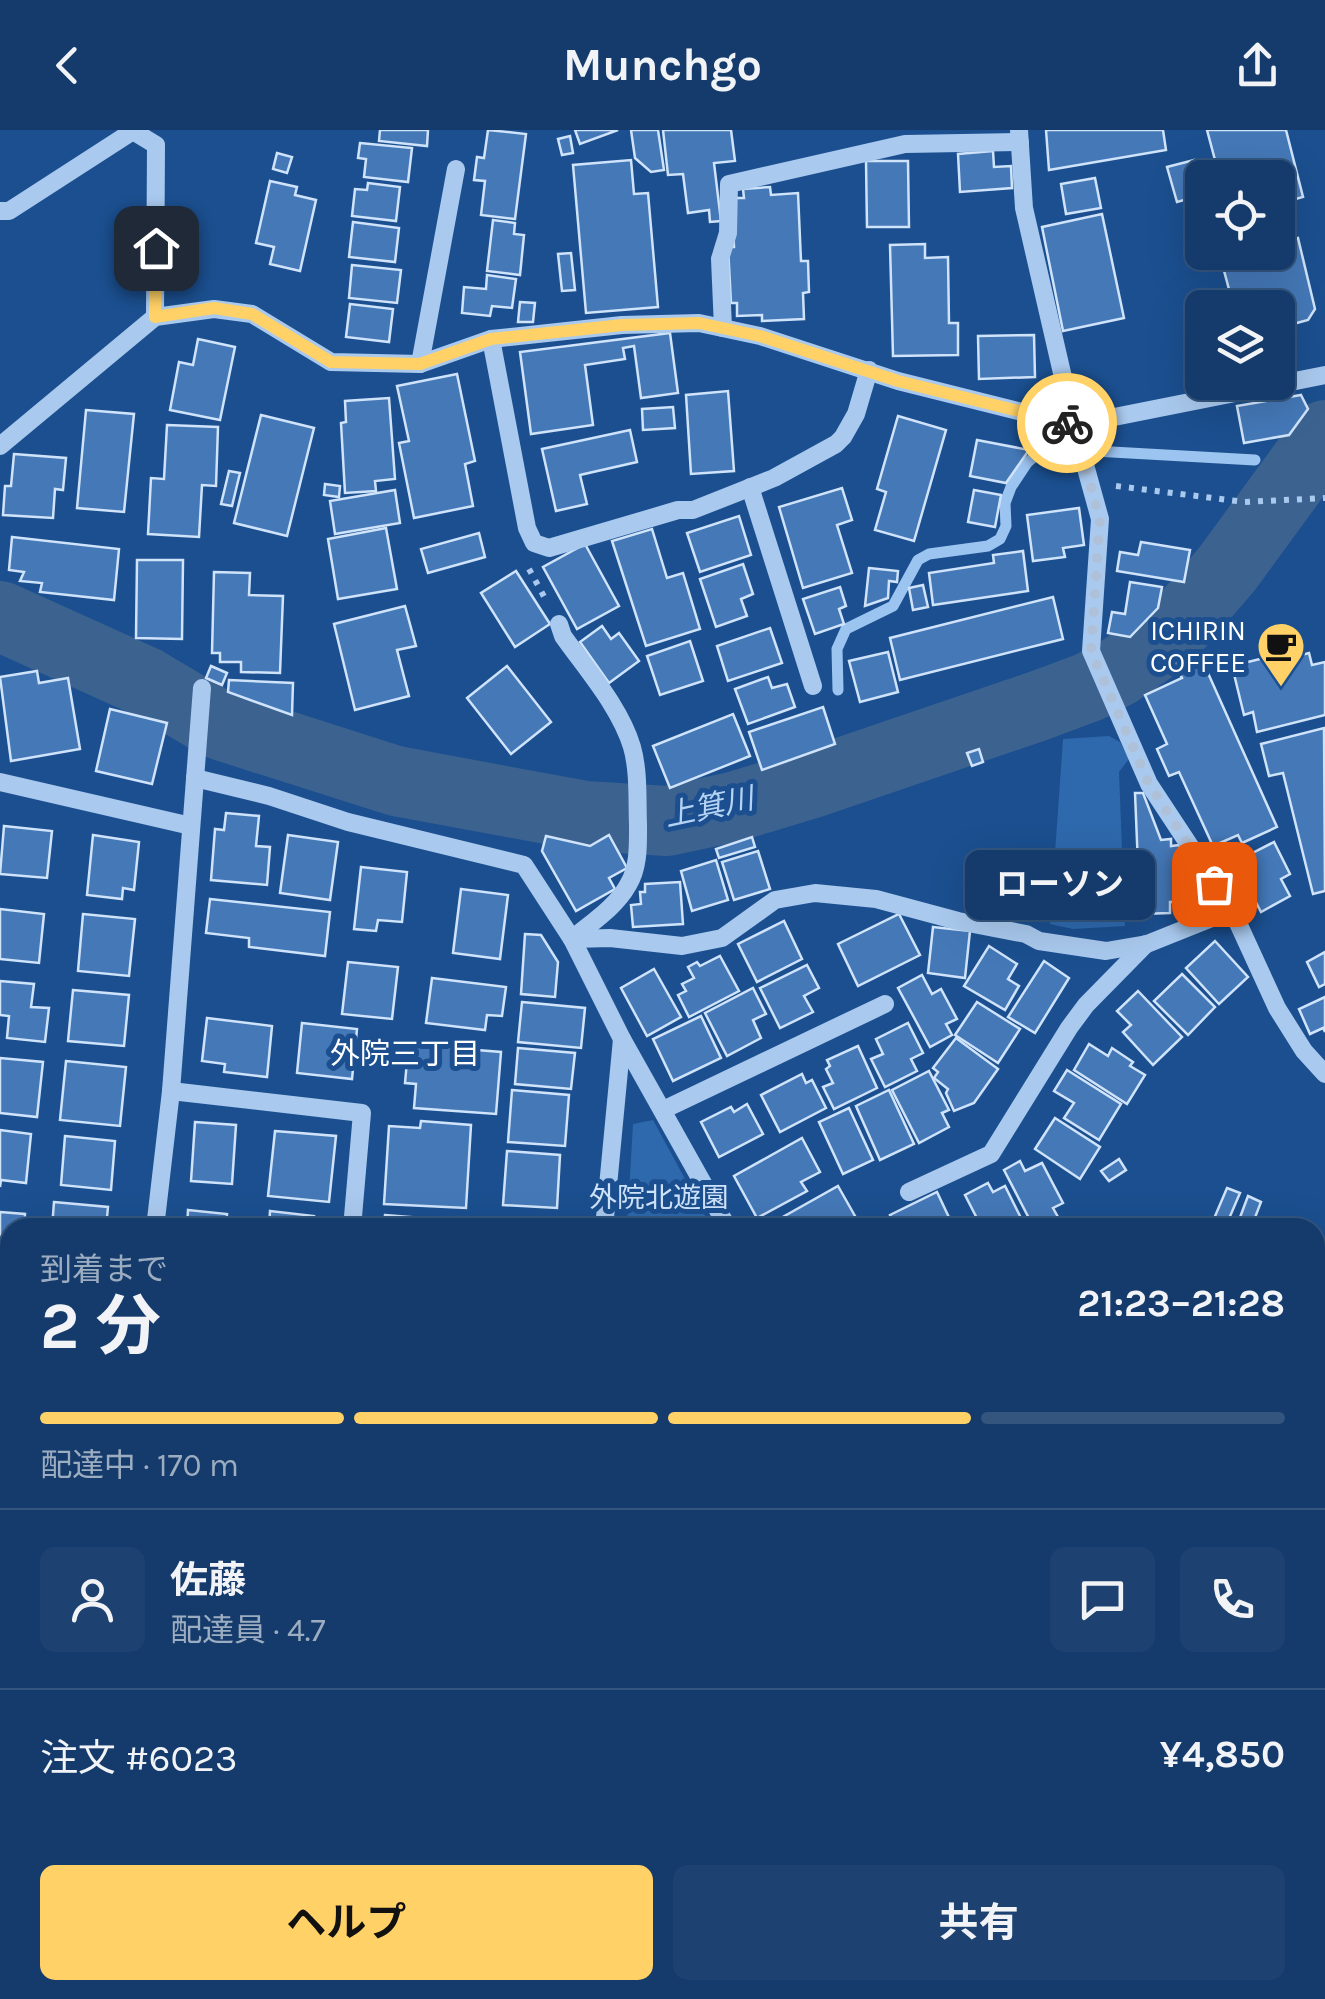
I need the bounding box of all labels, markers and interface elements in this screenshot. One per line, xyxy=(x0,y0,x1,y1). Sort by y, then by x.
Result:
icon: back xyxy=(40,38,95,93)
icon: share xyxy=(1230,38,1285,93)
text: Munchgo xyxy=(563,39,762,91)
map controls xyxy=(1185,160,1295,400)
button: locate xyxy=(1185,160,1295,270)
pin xyxy=(114,206,199,291)
icon: home xyxy=(129,221,184,276)
button: layers xyxy=(1185,290,1295,400)
courier xyxy=(1017,373,1117,473)
icon: bike xyxy=(1040,396,1095,451)
place label: ICHIRIN COFFEE xyxy=(1150,614,1246,679)
cafe icon: ICHIRIN COFFEE xyxy=(1255,620,1307,688)
water label: 上箕川 xyxy=(661,779,760,834)
pin xyxy=(1172,842,1257,927)
callout: ローソン xyxy=(964,849,1154,919)
icon: bag xyxy=(1187,857,1242,912)
text: ローソン xyxy=(996,866,1124,903)
district label: 外院三丁目 xyxy=(330,1036,480,1072)
park label: 外院北遊園 xyxy=(589,1181,729,1214)
text: 到着まで xyxy=(40,1251,168,1288)
text: 21:23–21:28 xyxy=(1077,1281,1285,1326)
text: 2 分 xyxy=(40,1288,161,1364)
text: 配達中 · 170 m xyxy=(40,1447,239,1484)
button: person xyxy=(40,1547,145,1652)
button: chat xyxy=(1050,1547,1155,1652)
button: phone xyxy=(1180,1547,1285,1652)
text: 佐藤 xyxy=(170,1558,246,1603)
text: 配達員 · 4.7 xyxy=(170,1612,326,1649)
text: ¥4,850 xyxy=(1160,1732,1285,1777)
text: 注文 #6023 xyxy=(40,1736,238,1781)
button: ヘルプ xyxy=(40,1865,653,1980)
button: 共有 xyxy=(673,1865,1285,1980)

